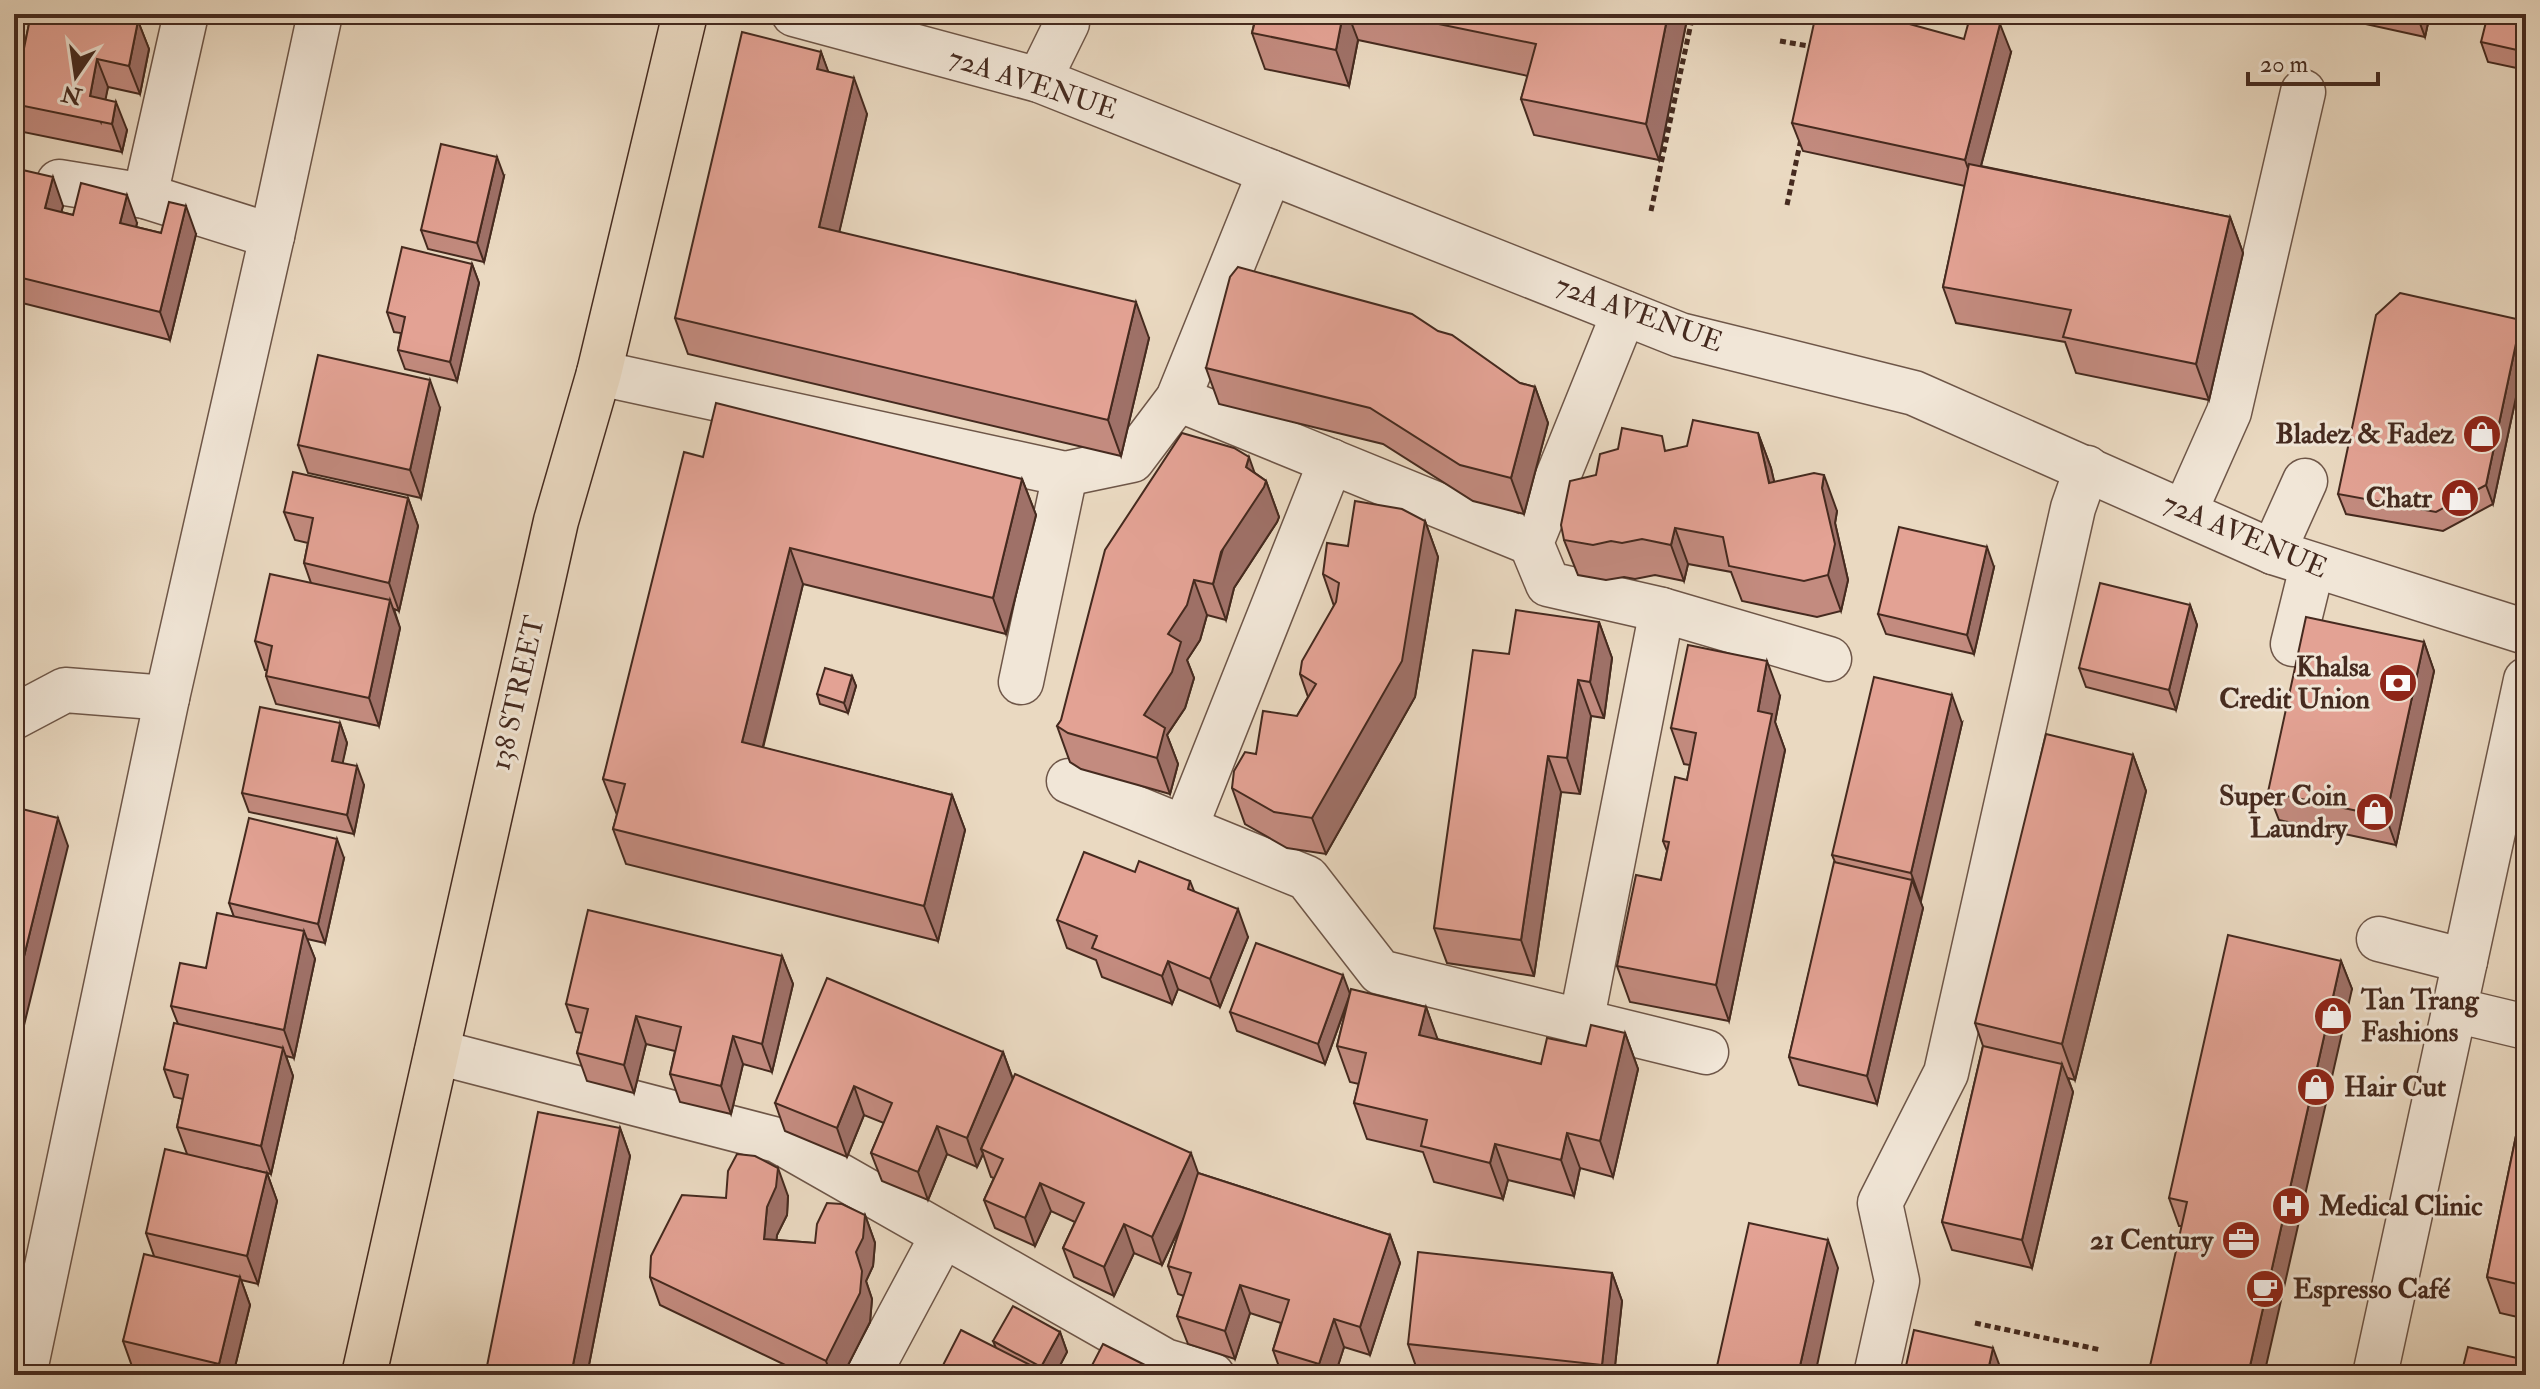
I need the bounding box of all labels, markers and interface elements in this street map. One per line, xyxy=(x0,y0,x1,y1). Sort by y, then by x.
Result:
north arrow xyxy=(36,36,116,116)
scale bar xyxy=(2248,36,2378,86)
street label: 72A AVENUE xyxy=(944,40,1122,128)
text: 20 m xyxy=(2260,49,2309,80)
text: N xyxy=(59,79,85,111)
street label: 72A AVENUE xyxy=(1551,268,1727,360)
shop icon: Bladez & Fadez xyxy=(2461,413,2503,455)
place label: Bladez & Fadez xyxy=(2276,417,2454,452)
shop icon: Chatr xyxy=(2439,477,2481,519)
place label: Chatr xyxy=(2366,481,2433,516)
street label: 72A AVENUE xyxy=(2157,486,2333,586)
street label: 138 STREET xyxy=(483,612,553,774)
place label: Khalsa Credit Union xyxy=(2219,650,2371,717)
bank icon: Khalsa Credit Union xyxy=(2377,662,2419,704)
place label: Super Coin Laundry xyxy=(2219,779,2349,846)
shop icon: Super Coin Laundry xyxy=(2354,791,2396,833)
place label: Tan Trang Fashions xyxy=(2360,983,2480,1050)
shop icon: Tan Trang Fashions xyxy=(2312,995,2354,1037)
shop icon: Hair Cut xyxy=(2295,1066,2337,1108)
place label: Hair Cut xyxy=(2344,1070,2446,1105)
hospital icon: Medical Clinic xyxy=(2270,1185,2312,1227)
place label: Medical Clinic xyxy=(2318,1189,2483,1224)
office icon: 21 Century xyxy=(2220,1219,2262,1261)
place label: 21 Century xyxy=(2090,1223,2215,1258)
cafe icon: Espresso Café xyxy=(2244,1268,2286,1310)
place label: Espresso Café xyxy=(2293,1272,2451,1307)

